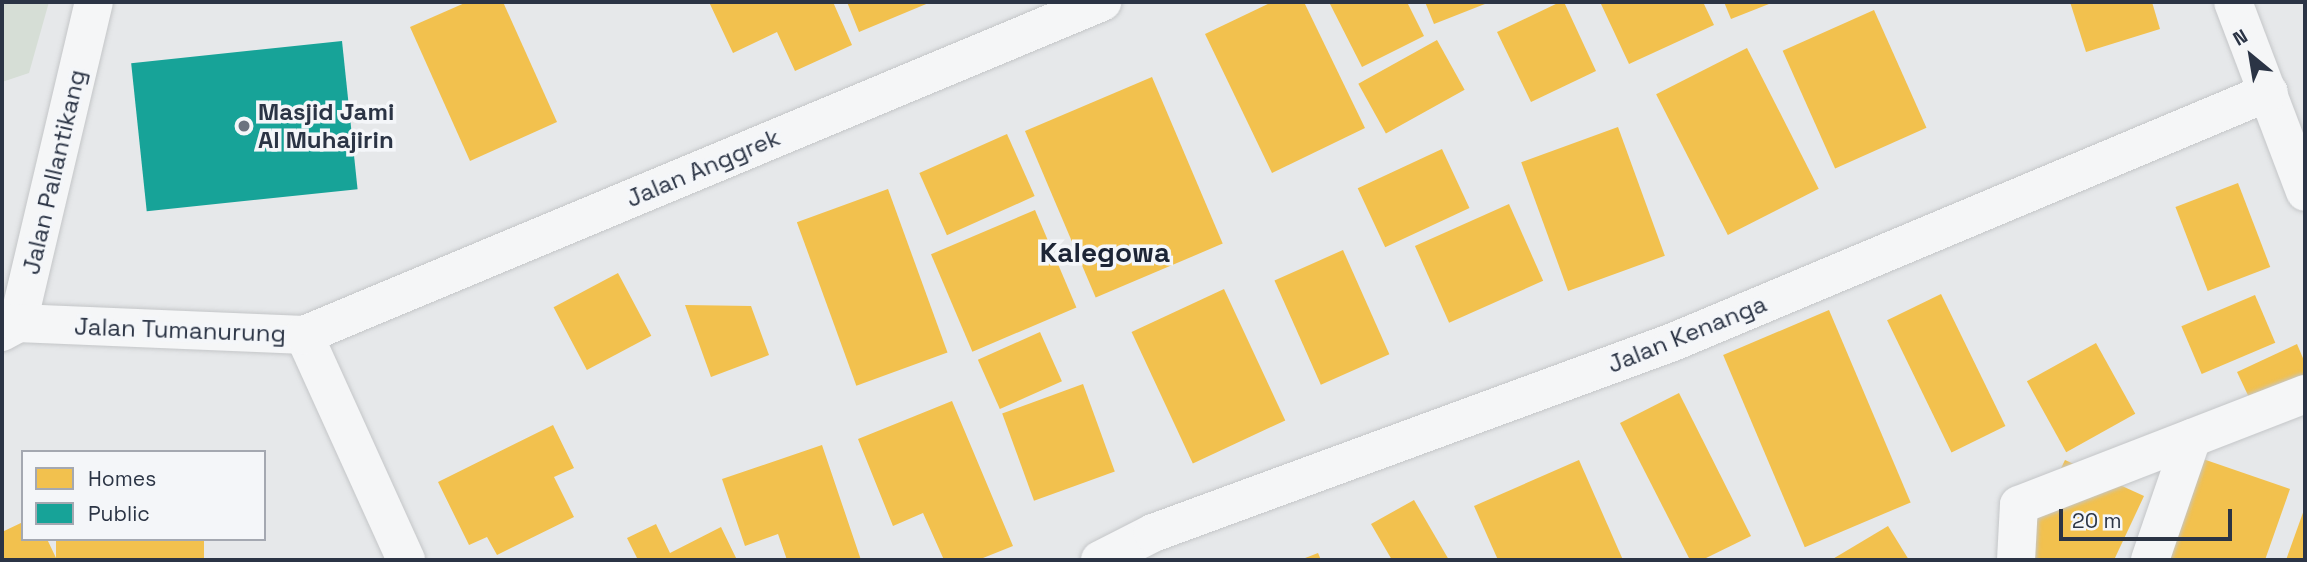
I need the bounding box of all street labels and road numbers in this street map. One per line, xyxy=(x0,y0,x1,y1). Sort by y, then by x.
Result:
street label: Jalan Pallantikang xyxy=(16,67,92,277)
street label: Jalan Anggrek xyxy=(622,123,784,213)
street label: Jalan Kenanga xyxy=(1603,289,1771,379)
street label: Jalan Tumanurung xyxy=(73,312,287,348)

